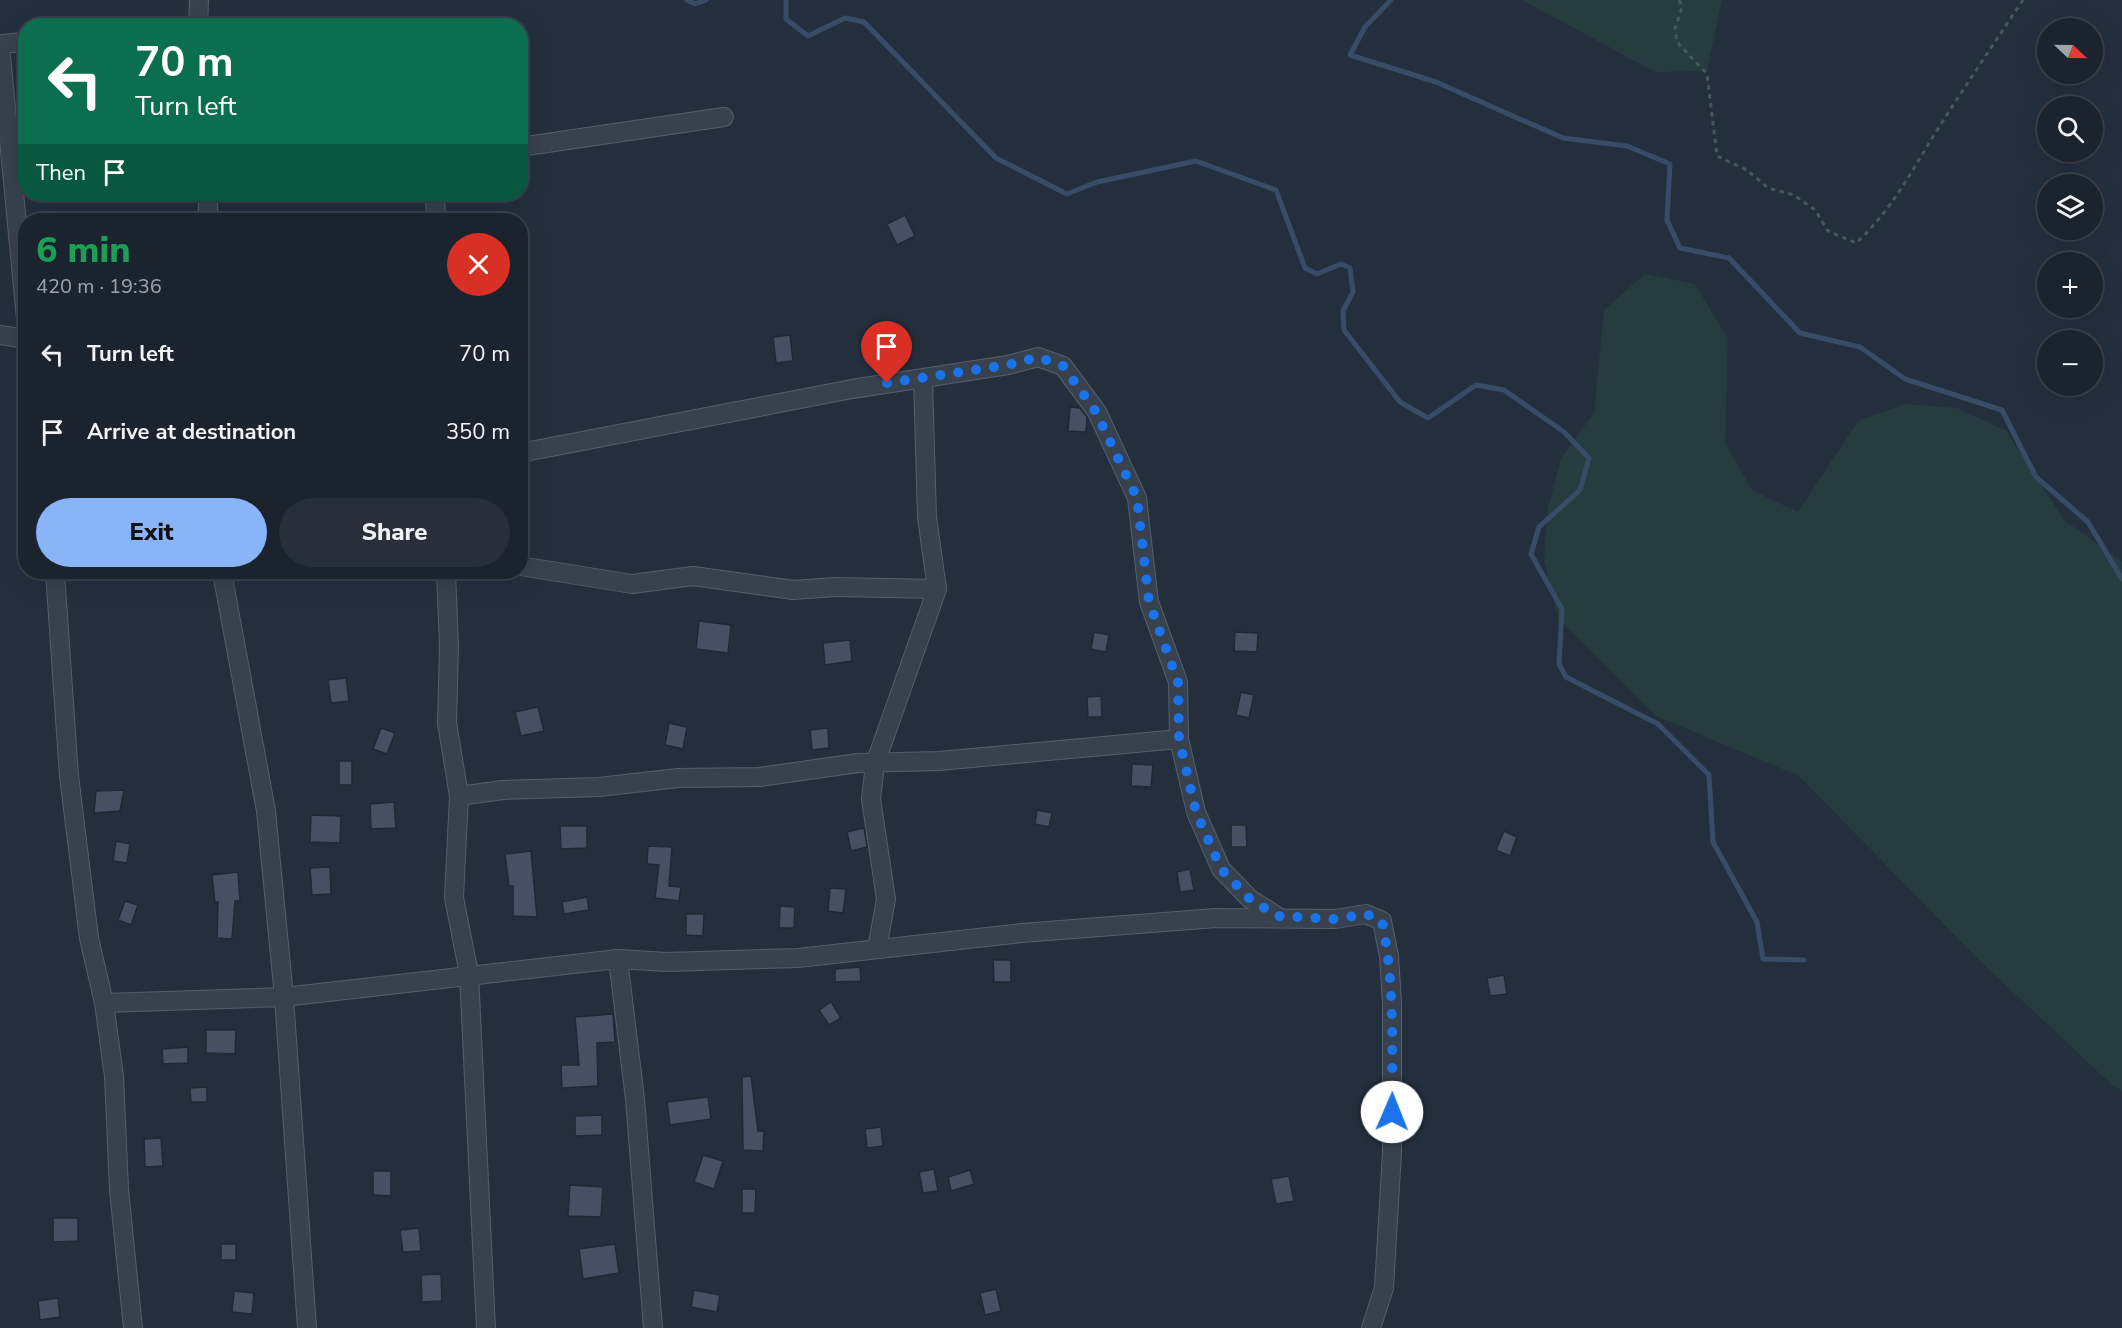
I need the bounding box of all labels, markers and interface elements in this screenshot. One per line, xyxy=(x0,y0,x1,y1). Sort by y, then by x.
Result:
north arrow xyxy=(2037,18,2103,84)
map controls xyxy=(2037,18,2103,396)
text: 70 m xyxy=(135,34,234,91)
icon: left xyxy=(36,42,114,120)
text: Turn left xyxy=(135,88,236,125)
button: search xyxy=(2037,96,2103,162)
icon: arrive xyxy=(98,156,131,189)
text: Then xyxy=(36,158,86,188)
button: layers xyxy=(2037,174,2103,240)
text: 6 min xyxy=(36,226,131,275)
button: close xyxy=(447,233,510,296)
button: + xyxy=(2037,252,2103,318)
text: 420 m · 19:36 xyxy=(36,273,162,300)
pin xyxy=(861,321,912,383)
icon: arrive xyxy=(870,330,903,363)
button: − xyxy=(2037,330,2103,396)
icon: left xyxy=(36,338,69,371)
text: Turn left xyxy=(87,339,174,369)
text: 70 m xyxy=(459,339,510,369)
icon: arrive xyxy=(36,416,69,449)
text: Arrive at destination xyxy=(87,417,296,447)
text: 350 m xyxy=(446,417,510,447)
button: Exit xyxy=(36,498,267,567)
button: Share xyxy=(279,498,510,567)
position arrow xyxy=(1360,1080,1424,1144)

